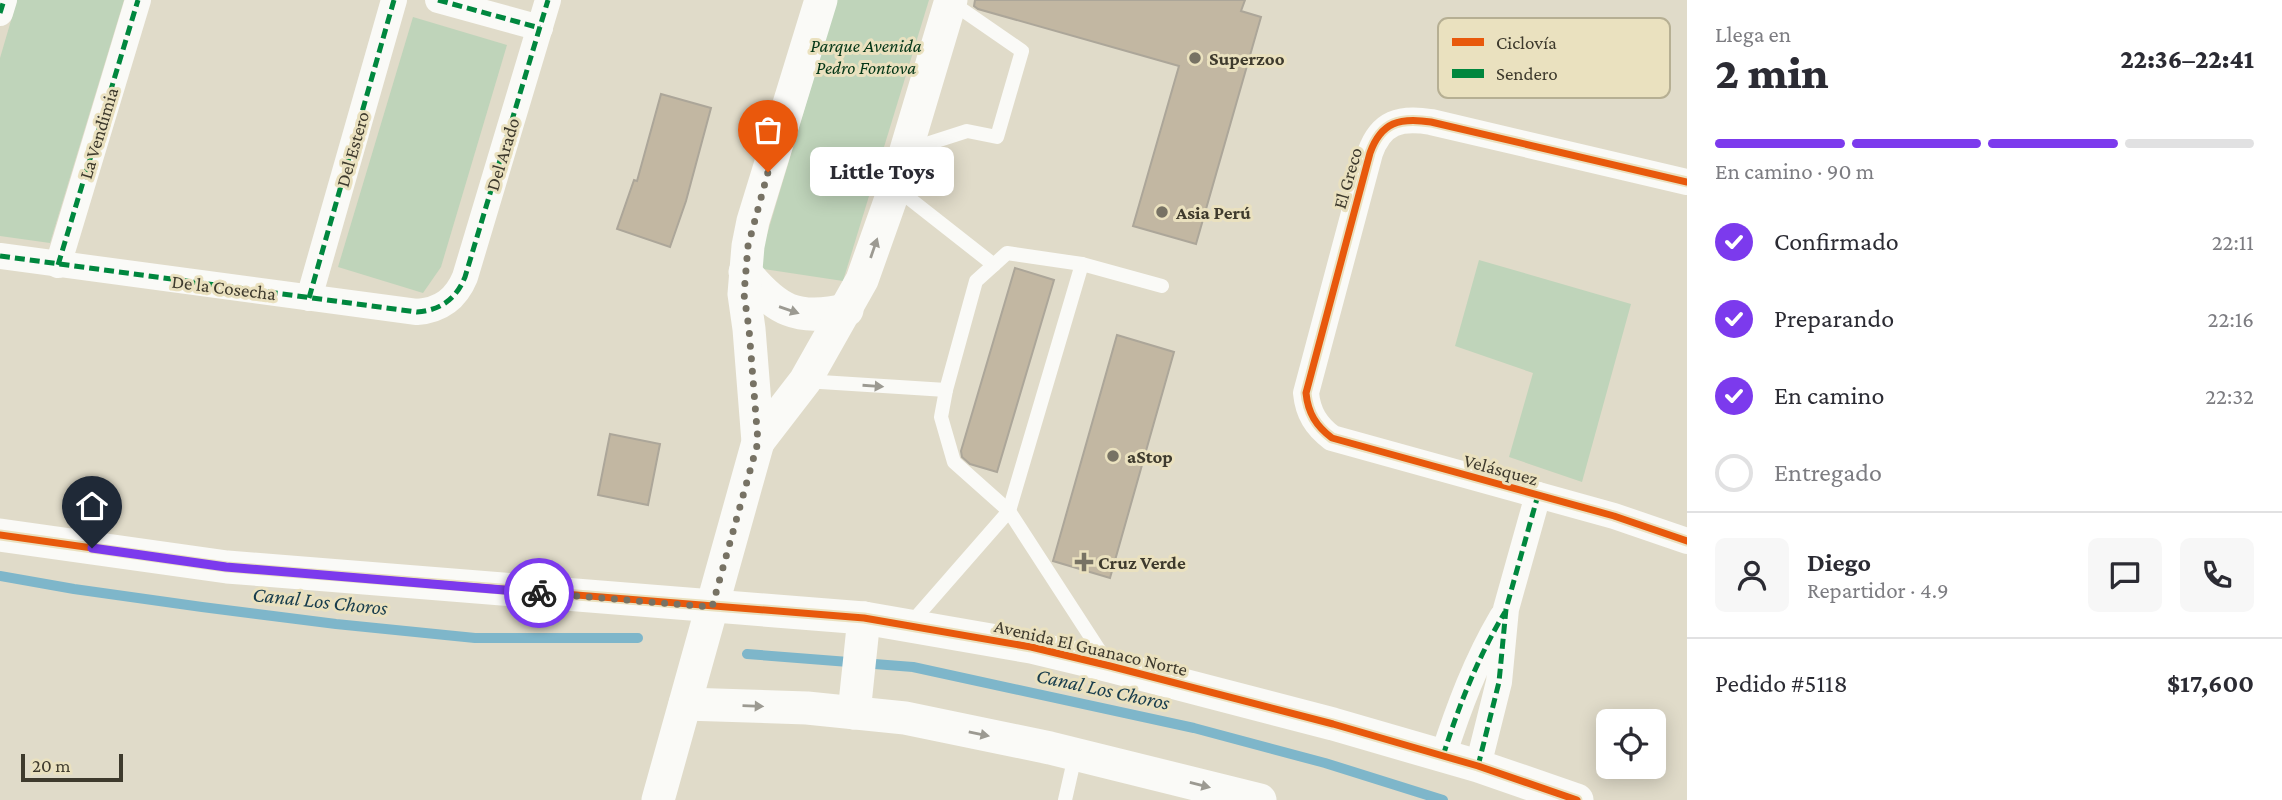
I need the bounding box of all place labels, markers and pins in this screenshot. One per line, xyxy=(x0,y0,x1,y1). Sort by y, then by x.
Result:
place label: Superzoo xyxy=(1209,48,1285,69)
marker: Superzoo xyxy=(1187,50,1203,66)
pin xyxy=(738,100,798,172)
callout: Little Toys xyxy=(810,148,954,196)
place label: Asia Perú xyxy=(1175,202,1251,223)
marker: Asia Perú xyxy=(1154,204,1170,220)
place label: aStop xyxy=(1127,446,1173,467)
marker: aStop xyxy=(1105,448,1121,464)
pin xyxy=(62,476,122,548)
place label: Cruz Verde xyxy=(1098,552,1186,573)
marker: Cruz Verde xyxy=(1076,554,1092,570)

